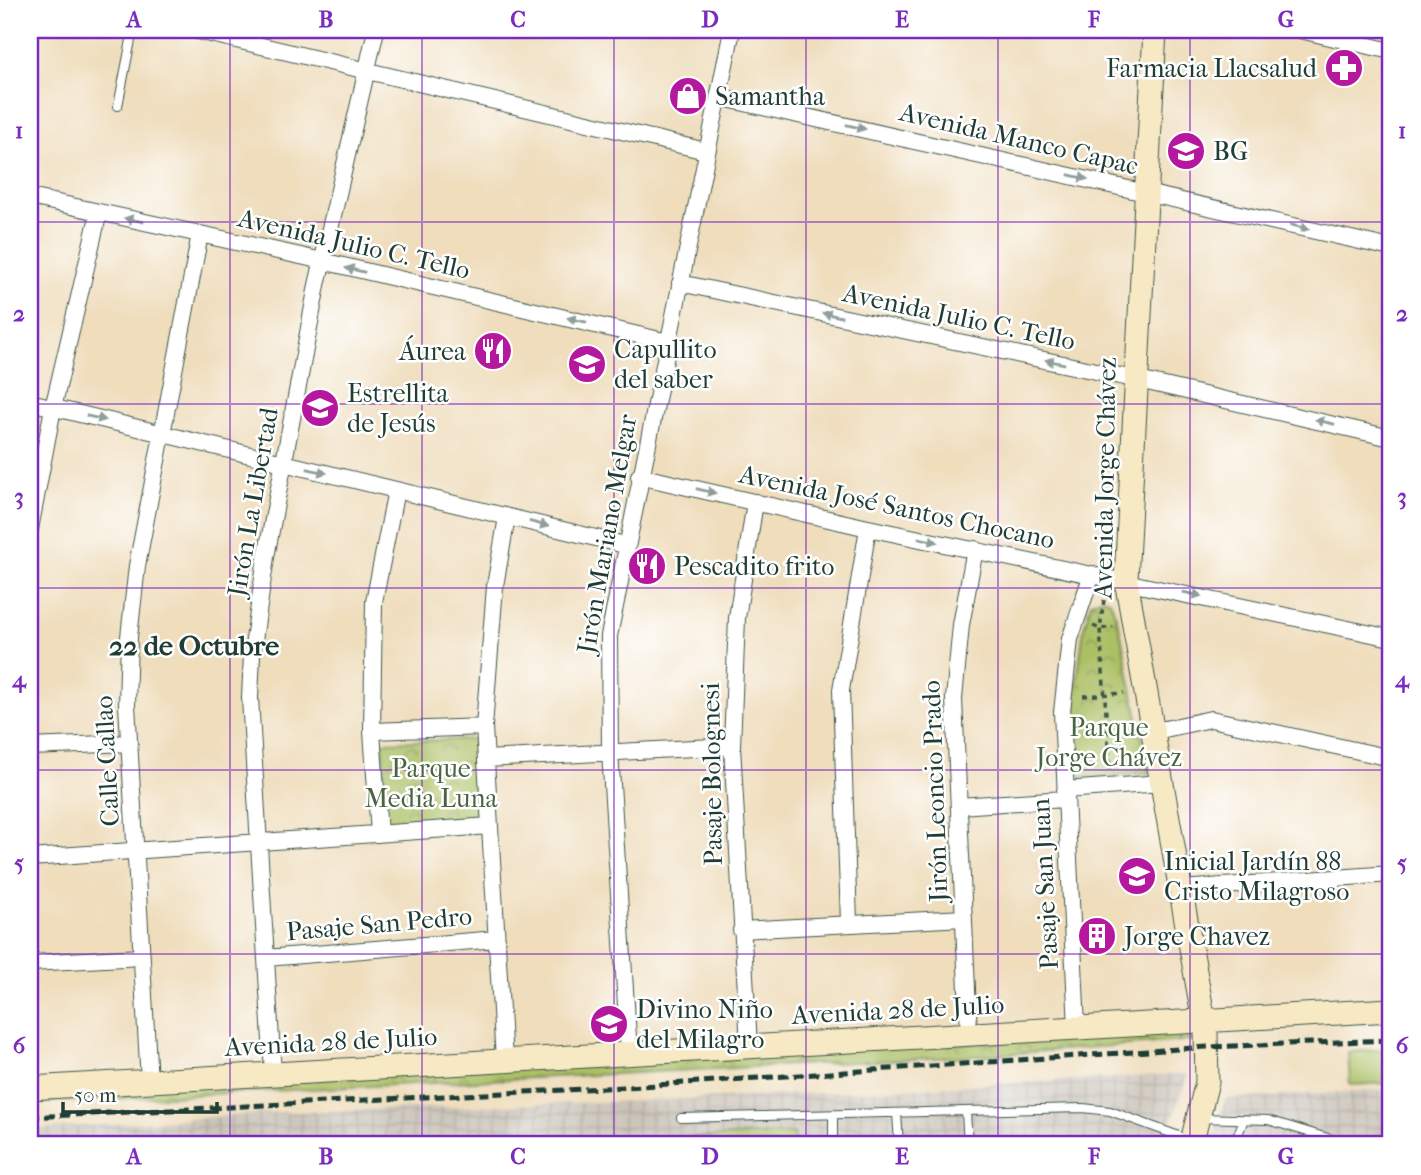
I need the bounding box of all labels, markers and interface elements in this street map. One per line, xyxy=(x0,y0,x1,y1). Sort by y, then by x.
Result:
text: A xyxy=(125,6,143,33)
text: B xyxy=(319,6,334,33)
text: C xyxy=(510,6,526,33)
text: D xyxy=(701,6,719,33)
text: E xyxy=(895,6,909,33)
text: F xyxy=(1087,6,1101,33)
text: G xyxy=(1278,6,1294,33)
pharmacy icon: Farmacia Llacsalud xyxy=(1323,47,1365,89)
place label: Farmacia Llacsalud xyxy=(1106,53,1318,84)
shop icon: Samantha xyxy=(667,75,709,117)
place label: Samantha xyxy=(715,81,826,112)
street label: Avenida Manco Capac xyxy=(896,96,1141,182)
text: 1 xyxy=(15,117,23,144)
text: 1 xyxy=(1398,117,1406,144)
one-way arrow xyxy=(845,122,867,133)
school or university icon: BG xyxy=(1165,130,1207,172)
place label: BG xyxy=(1213,136,1248,167)
one-way arrow xyxy=(1067,172,1089,183)
street label: Avenida Julio C. Tello xyxy=(234,202,473,286)
one-way arrow xyxy=(123,214,145,225)
one-way arrow xyxy=(1289,222,1311,233)
one-way arrow xyxy=(344,265,366,276)
street label: Avenida Julio C. Tello xyxy=(839,277,1078,357)
text: 2 xyxy=(13,300,25,327)
text: 2 xyxy=(1396,300,1408,327)
one-way arrow xyxy=(821,310,843,321)
one-way arrow xyxy=(566,315,588,326)
restaurant icon: Áurea xyxy=(472,330,514,372)
place label: Capullito del saber xyxy=(614,334,717,395)
place label: Áurea xyxy=(398,335,467,367)
school or university icon: Capullito del saber xyxy=(566,343,608,385)
one-way arrow xyxy=(1044,356,1066,367)
street label: Avenida Jorge Chávez xyxy=(1087,357,1123,600)
place label: Estrellita de Jesús xyxy=(347,378,450,439)
school or university icon: Estrellita de Jesús xyxy=(299,387,341,429)
street label: Jirón La Libertad xyxy=(221,404,285,601)
street label: Jirón Mariano Melgar xyxy=(570,412,643,658)
one-way arrow xyxy=(85,413,107,424)
one-way arrow xyxy=(1314,417,1336,428)
street label: Avenida José Santos Chocano xyxy=(736,458,1057,556)
one-way arrow xyxy=(306,466,328,477)
text: 3 xyxy=(14,483,24,510)
text: 3 xyxy=(1397,483,1407,510)
one-way arrow xyxy=(695,485,717,496)
one-way arrow xyxy=(528,519,550,530)
one-way arrow xyxy=(917,534,939,545)
restaurant icon: Pescadito frito xyxy=(626,545,668,587)
place label: Pescadito frito xyxy=(674,551,834,582)
one-way arrow xyxy=(1181,589,1203,600)
district label: 22 de Octubre xyxy=(109,629,279,662)
text: 4 xyxy=(11,666,27,693)
text: 4 xyxy=(1394,666,1410,693)
street label: Jirón Leoncio Prado xyxy=(916,679,954,905)
street label: Pasaje Bolognesi xyxy=(695,682,729,866)
street label: Calle Callao xyxy=(88,695,126,827)
park label: Parque Jorge Chávez xyxy=(1034,712,1182,773)
park label: Parque Media Luna xyxy=(364,753,499,814)
street label: Pasaje San Juan xyxy=(1025,798,1065,970)
place label: Inicial Jardín 88 Cristo Milagroso xyxy=(1164,846,1349,907)
text: 5 xyxy=(14,849,24,876)
text: 5 xyxy=(1397,849,1407,876)
school or university icon: Inicial Jardín 88 Cristo Milagroso xyxy=(1116,855,1158,897)
street label: Pasaje San Pedro xyxy=(285,900,473,948)
building icon: Jorge Chavez xyxy=(1076,915,1118,957)
place label: Jorge Chavez xyxy=(1122,921,1270,952)
street label: Avenida 28 de Julio xyxy=(790,989,1005,1031)
place label: Divino Niño del Milagro xyxy=(636,994,773,1055)
school or university icon: Divino Niño del Milagro xyxy=(588,1003,630,1045)
street label: Avenida 28 de Julio xyxy=(223,1021,438,1063)
text: 6 xyxy=(13,1032,26,1059)
text: 6 xyxy=(1396,1032,1409,1059)
scale bar xyxy=(63,1070,217,1114)
text: 50 m xyxy=(74,1083,117,1107)
text: A xyxy=(125,1143,143,1170)
text: B xyxy=(319,1143,334,1170)
text: C xyxy=(510,1143,526,1170)
text: D xyxy=(701,1143,719,1170)
text: E xyxy=(895,1143,909,1170)
text: F xyxy=(1087,1143,1101,1170)
text: G xyxy=(1278,1143,1294,1170)

